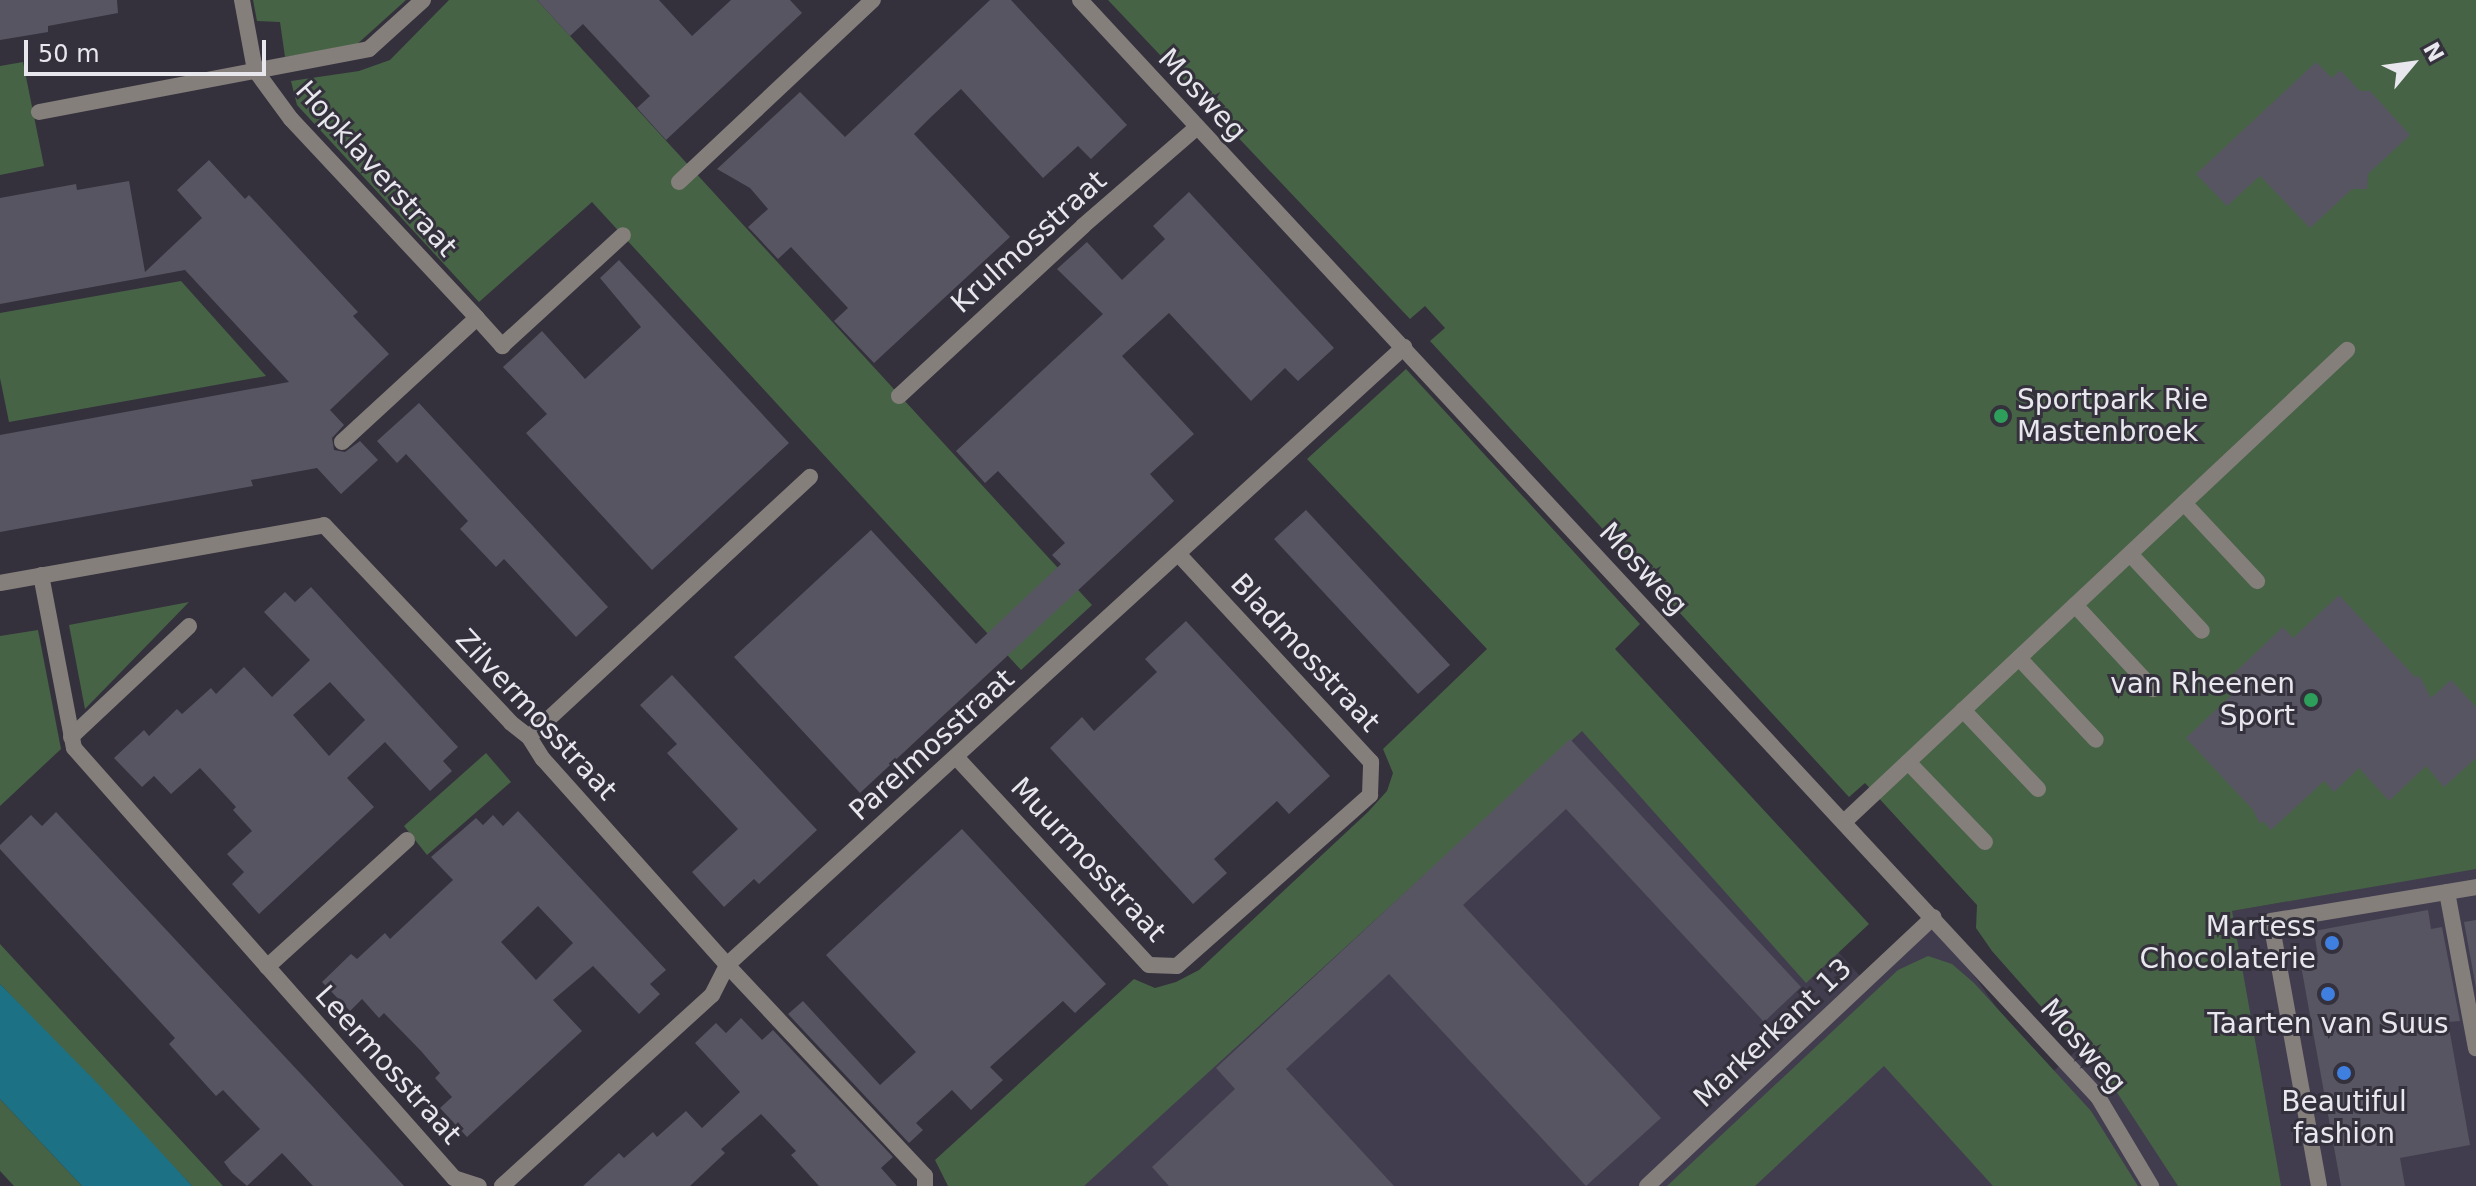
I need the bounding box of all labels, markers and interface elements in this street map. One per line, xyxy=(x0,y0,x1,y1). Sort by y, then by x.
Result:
scale bar xyxy=(28,24,270,74)
north arrow xyxy=(2372,24,2452,104)
text: N xyxy=(2418,38,2449,66)
text: 50 m xyxy=(38,40,100,68)
street label: Mosweg xyxy=(1151,42,1253,148)
street label: Hopklaverstraat xyxy=(288,74,464,264)
street label: Krulmosstraat xyxy=(945,164,1113,320)
place label: Sportpark Rie Mastenbroek xyxy=(2017,383,2208,449)
marker: Sportpark Rie Mastenbroek xyxy=(1992,407,2010,425)
street label: Mosweg xyxy=(1592,516,1694,622)
street label: Bladmosstraat xyxy=(1223,567,1387,739)
street label: Zilvermosstraat xyxy=(448,623,624,807)
street label: Parelmosstraat xyxy=(843,662,1021,828)
place label: van Rheenen Sport xyxy=(2110,667,2295,733)
marker: van Rheenen Sport xyxy=(2302,691,2320,709)
street label: Muurmosstraat xyxy=(1003,771,1173,949)
place label: Martess Chocolaterie xyxy=(2139,910,2316,976)
marker: Martess Chocolaterie xyxy=(2323,934,2341,952)
street label: Markerkant 13 xyxy=(1687,952,1859,1114)
street label: Leermosstraat xyxy=(308,979,468,1151)
marker: Taarten van Suus xyxy=(2319,985,2337,1003)
street label: Mosweg xyxy=(2033,992,2133,1100)
place label: Taarten van Suus xyxy=(2207,1007,2449,1041)
marker: Beautiful fashion xyxy=(2335,1064,2353,1082)
place label: Beautiful fashion xyxy=(2281,1085,2407,1151)

